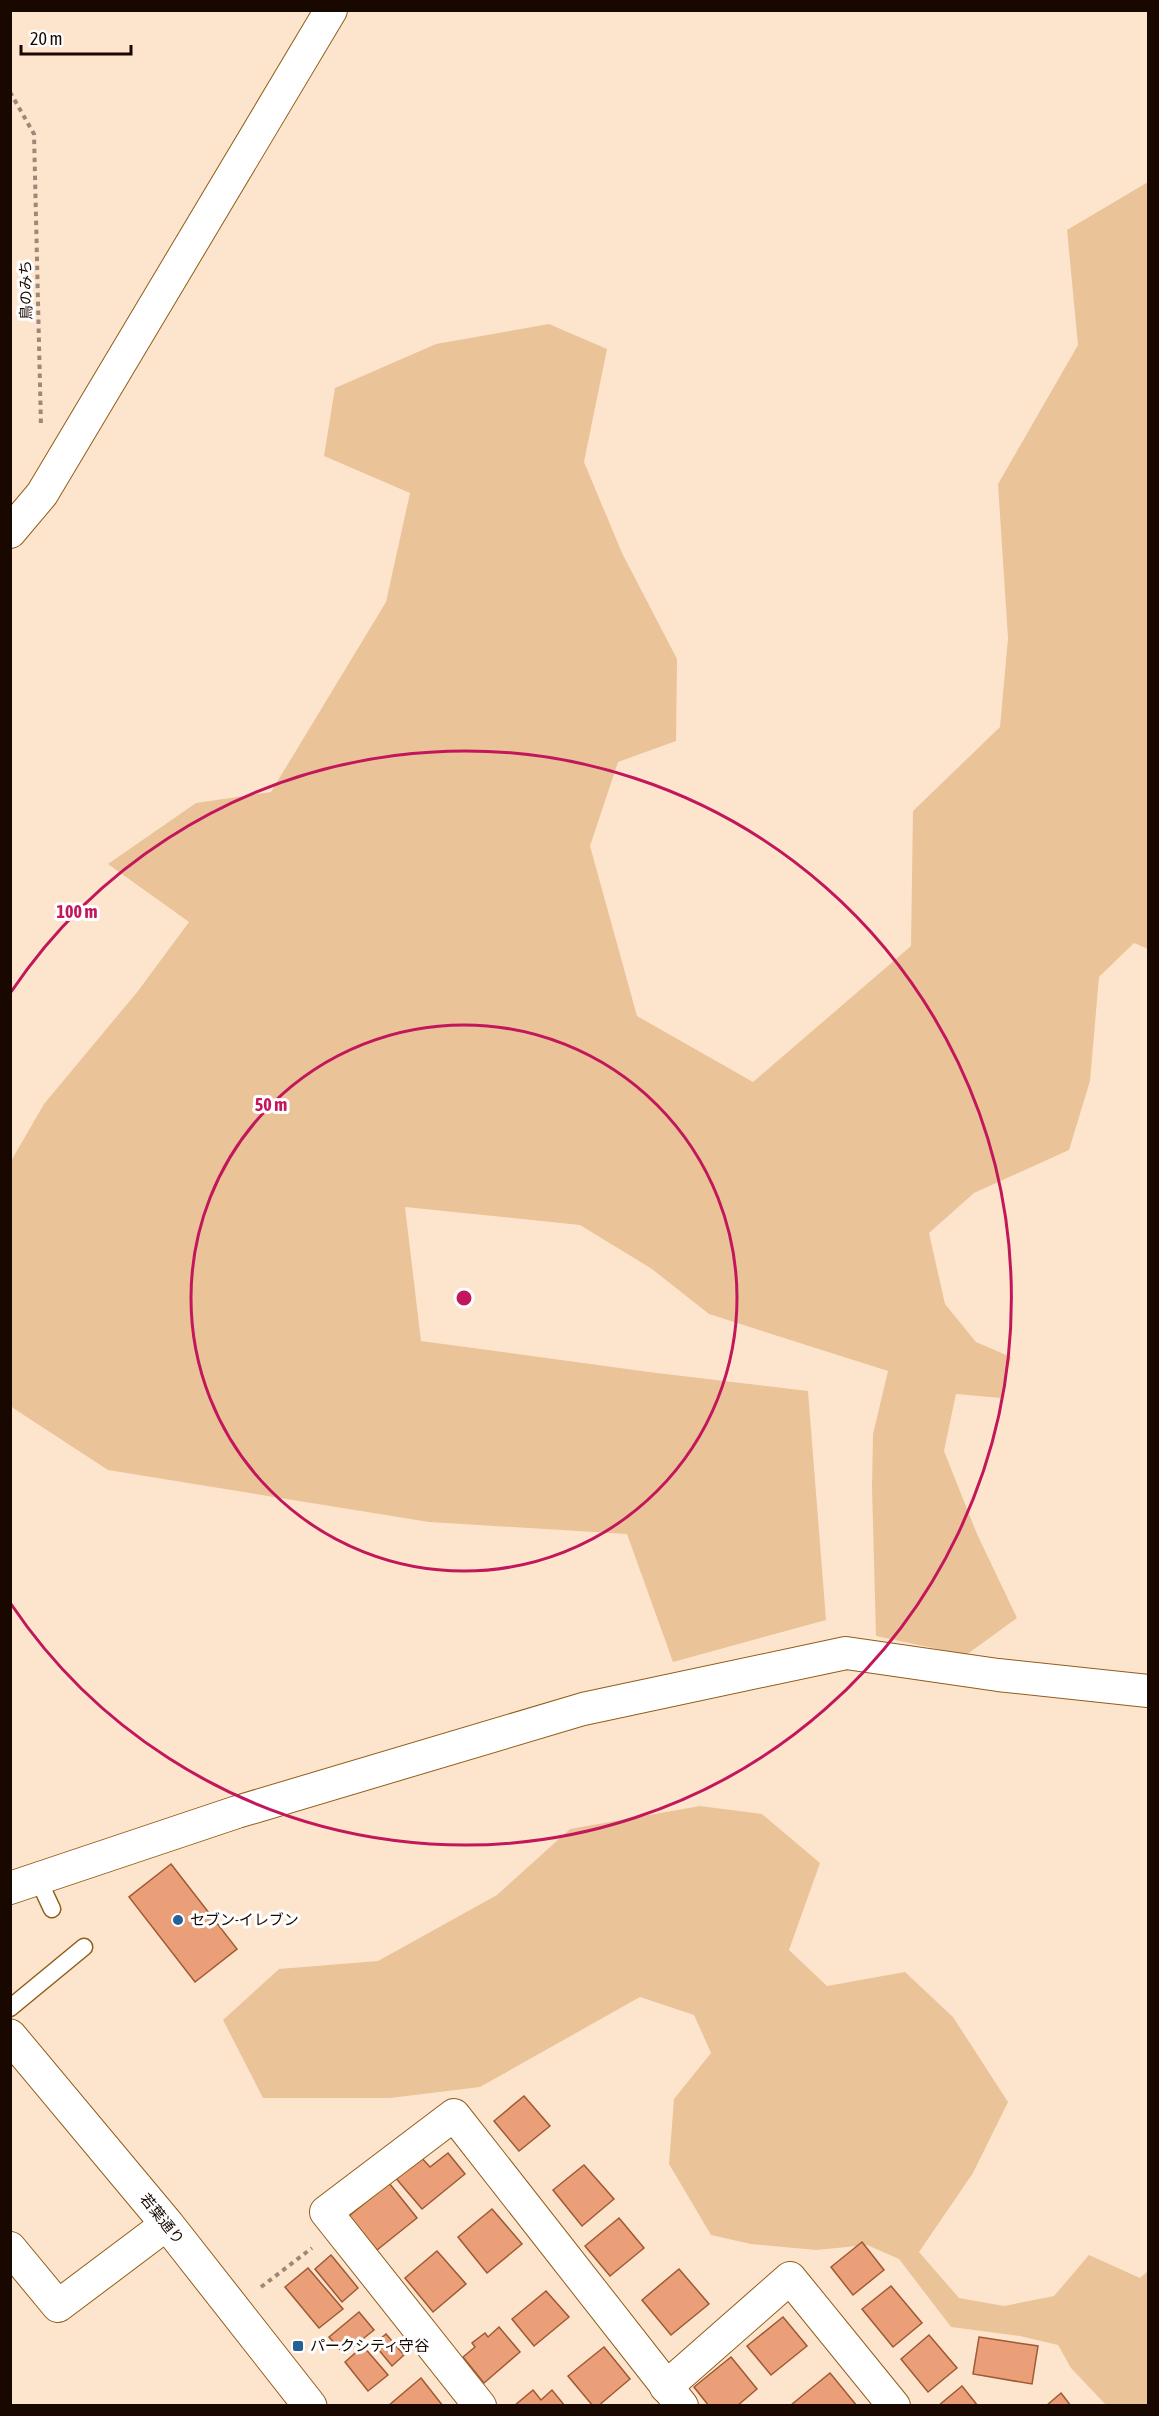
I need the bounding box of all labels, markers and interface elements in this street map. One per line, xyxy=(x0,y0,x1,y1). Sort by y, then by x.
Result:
scale bar xyxy=(21,18,130,56)
text: 20 m xyxy=(30,28,62,49)
street label: 鳥のみち xyxy=(16,260,35,320)
text: 100 m xyxy=(57,901,97,922)
text: 50 m xyxy=(255,1094,287,1115)
centre of rings xyxy=(454,1288,474,1308)
place label: セブン-イレブン xyxy=(190,1911,299,1928)
marker: セブン-イレブン xyxy=(171,1913,185,1927)
street label: 若葉通り xyxy=(137,2190,188,2247)
place label: パークシティ守谷 xyxy=(310,2337,429,2354)
marker: パークシティ守谷 xyxy=(291,2339,305,2353)

